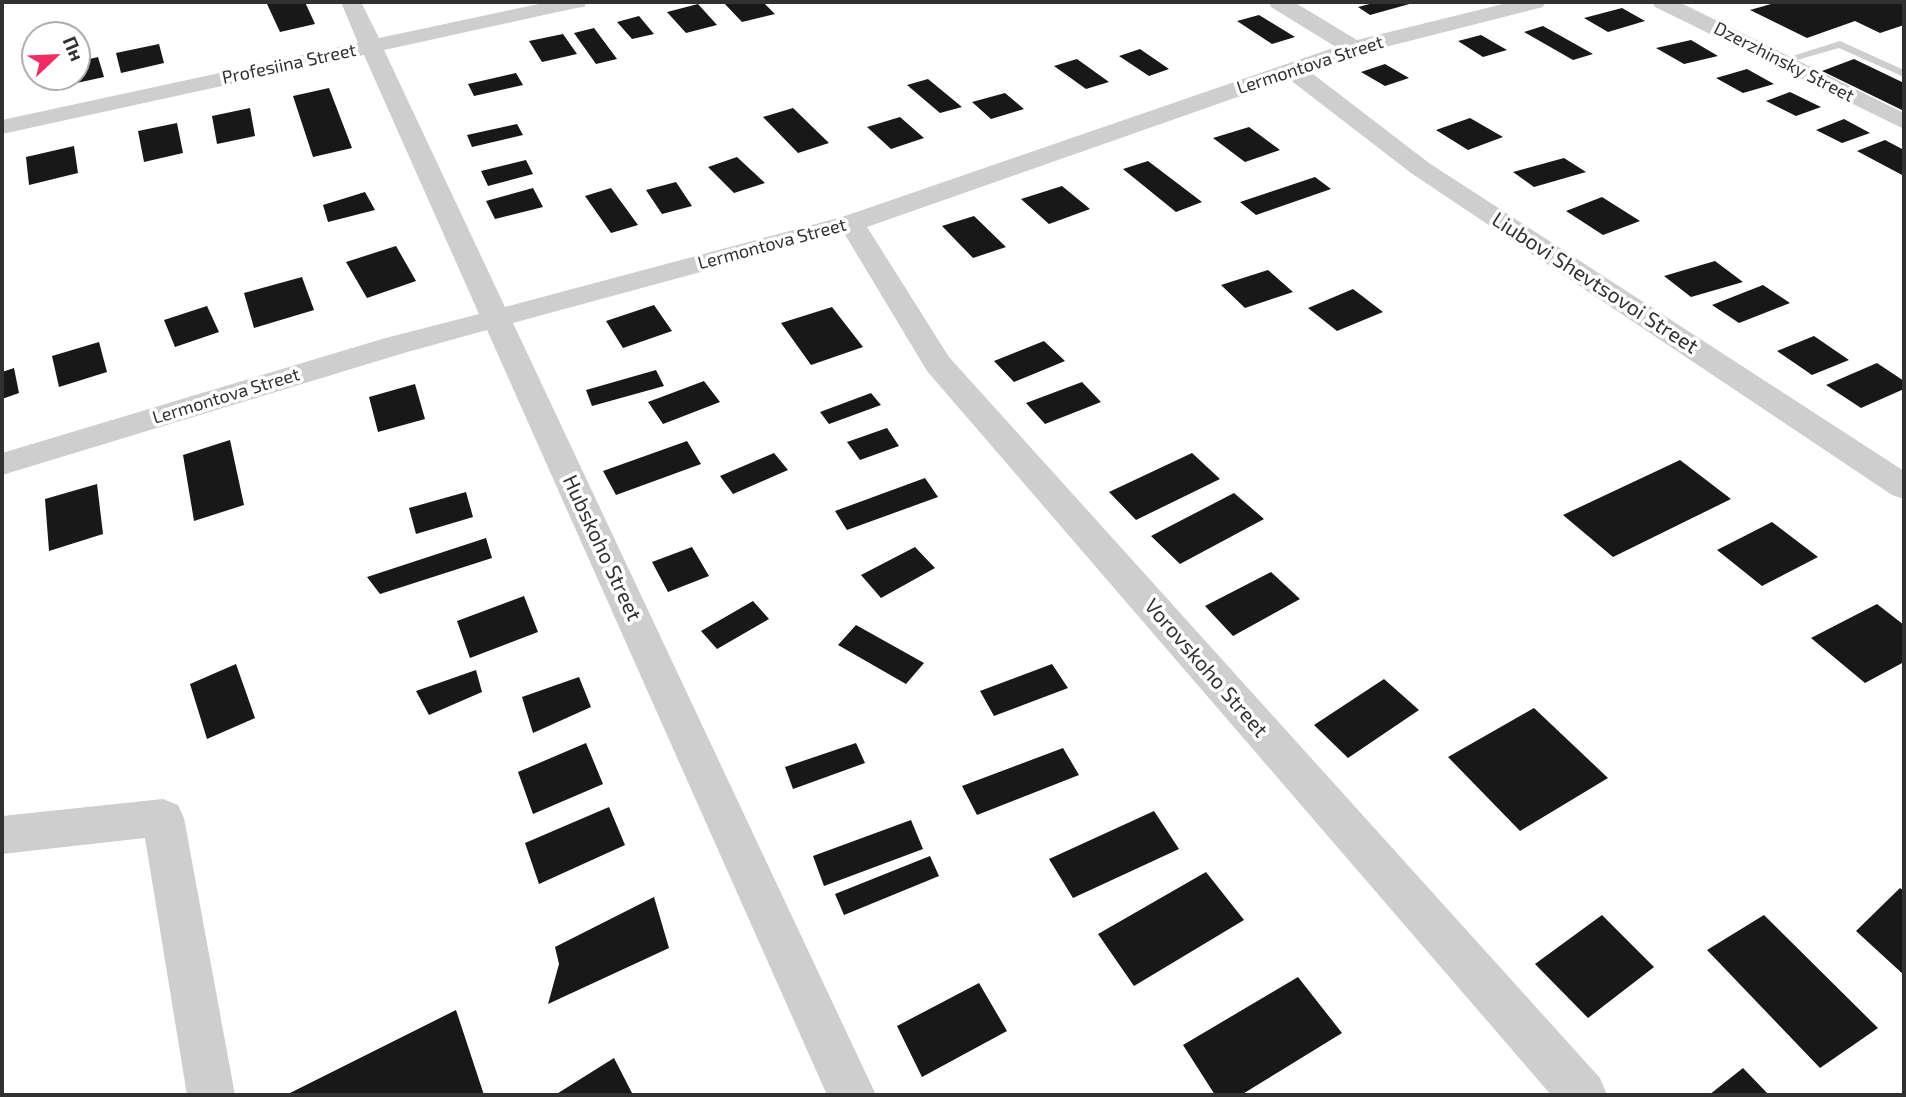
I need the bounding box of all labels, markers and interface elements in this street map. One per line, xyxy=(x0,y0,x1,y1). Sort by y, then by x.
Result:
street label: Dzerzhinsky Street xyxy=(1710,17,1858,107)
north arrow xyxy=(21,21,91,91)
street label: Lermontova Street xyxy=(1234,31,1386,99)
text: Пн xyxy=(59,33,89,64)
street label: Profesiina Street xyxy=(220,39,358,89)
street label: Liubovi Shevtsovoi Street xyxy=(1487,207,1703,359)
street label: Lermontova Street xyxy=(695,214,849,274)
street label: Lermontova Street xyxy=(150,363,302,429)
street label: Hubskoho Street xyxy=(557,471,647,625)
street label: Vorovskoho Street xyxy=(1139,594,1273,742)

